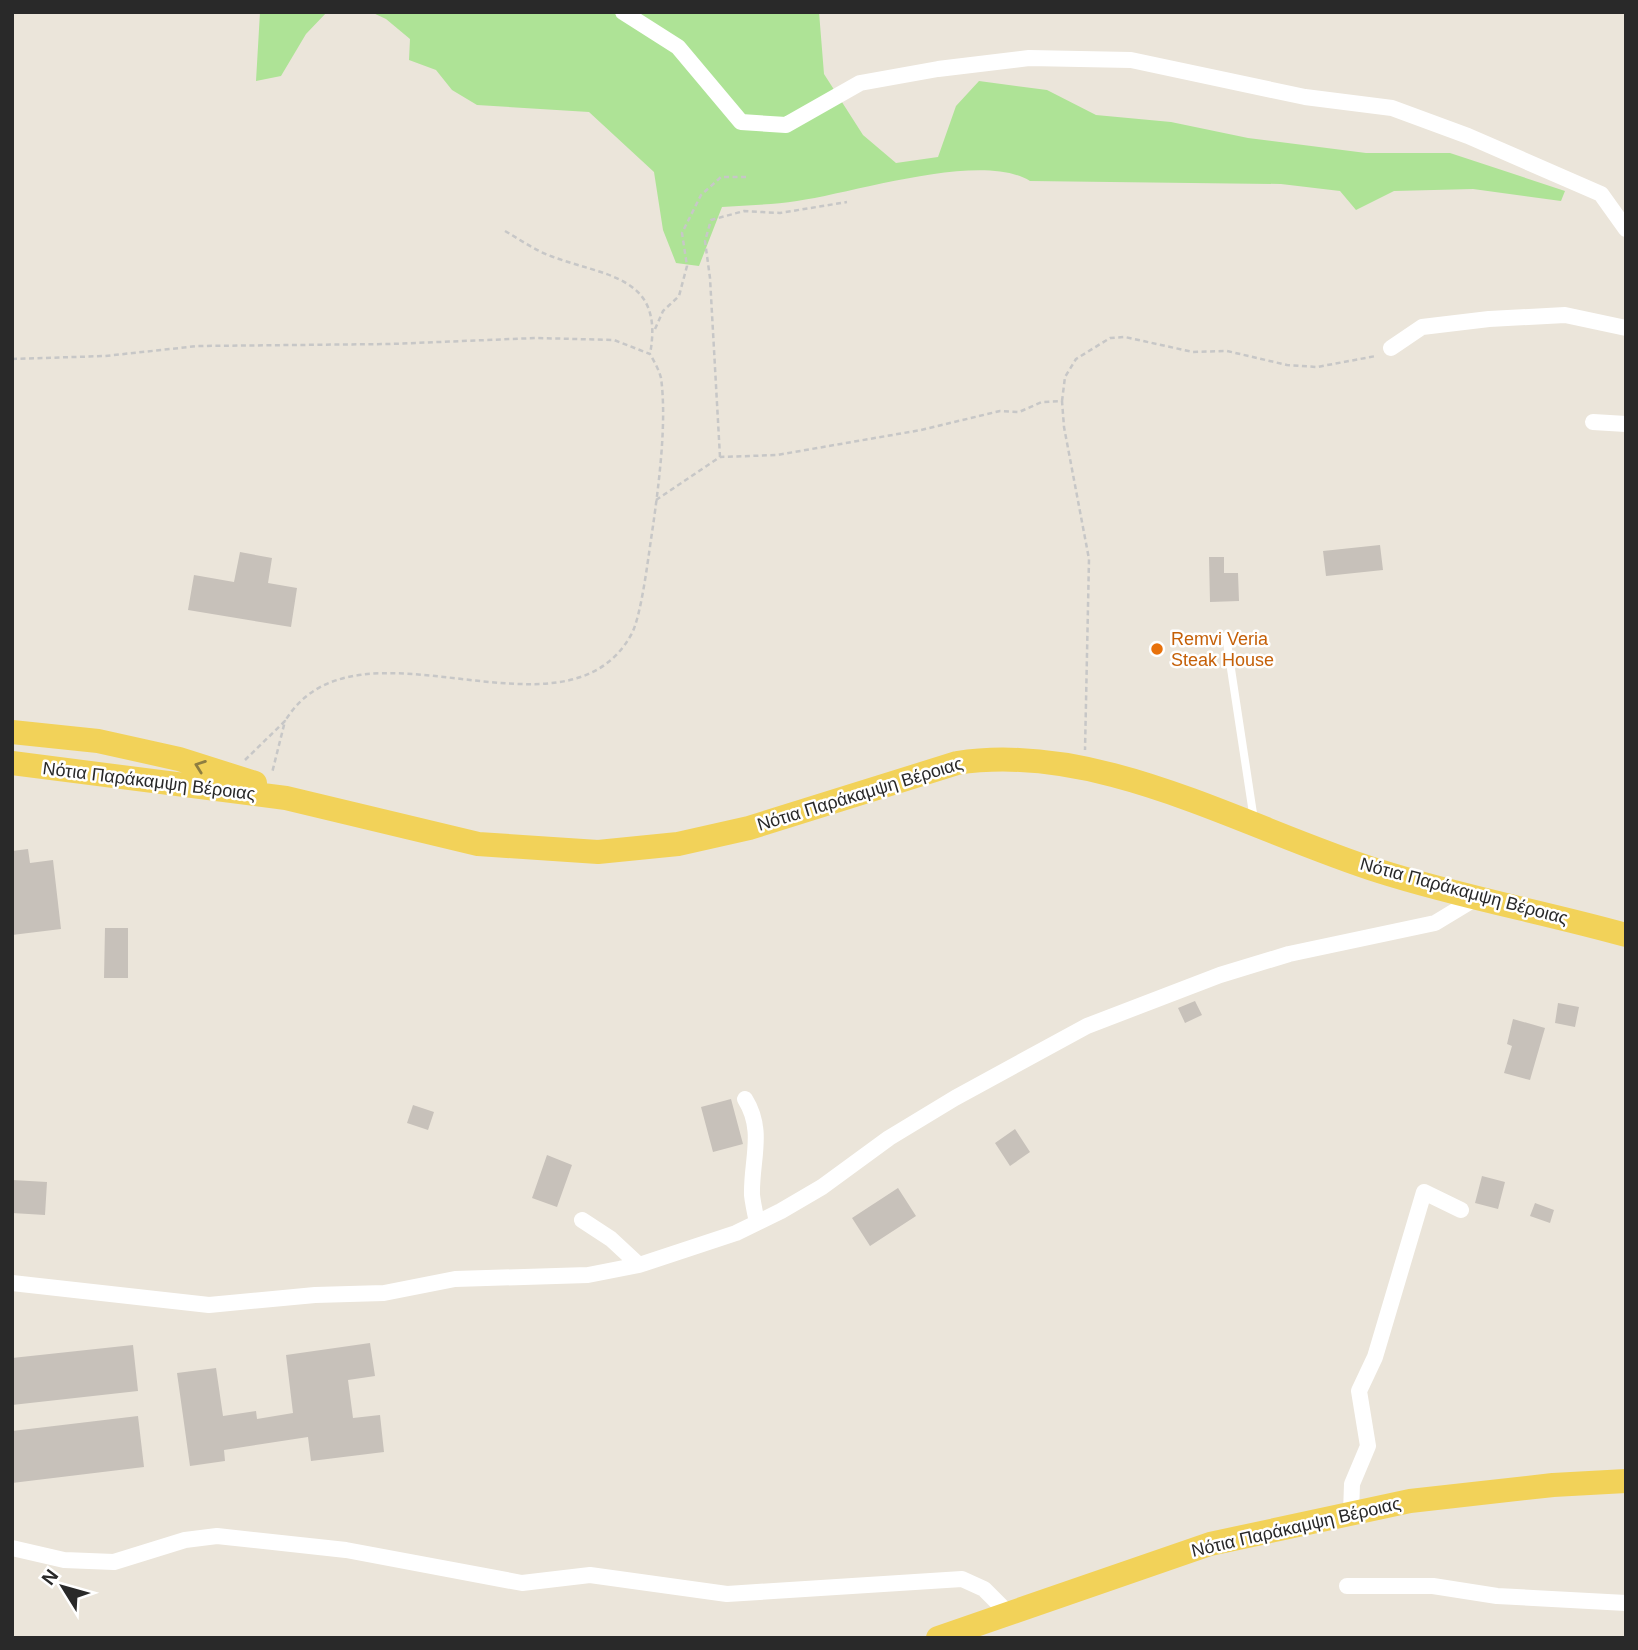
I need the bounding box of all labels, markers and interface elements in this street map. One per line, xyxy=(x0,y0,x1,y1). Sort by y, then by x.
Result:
place label: Remvi Veria Steak House xyxy=(1171,629,1274,670)
marker: Remvi Veria Steak House xyxy=(1149,641,1165,657)
street label: Νότια Παράκαμψη Βέροιας xyxy=(755,753,966,835)
street label: Νότια Παράκαμψη Βέροιας xyxy=(42,758,257,804)
one-way arrow xyxy=(195,761,207,775)
street label: Νότια Παράκαμψη Βέροιας xyxy=(1358,854,1570,928)
street label: Νότια Παράκαμψη Βέροιας xyxy=(1189,1493,1403,1561)
north arrow xyxy=(28,1552,98,1622)
text: N xyxy=(37,1565,62,1589)

